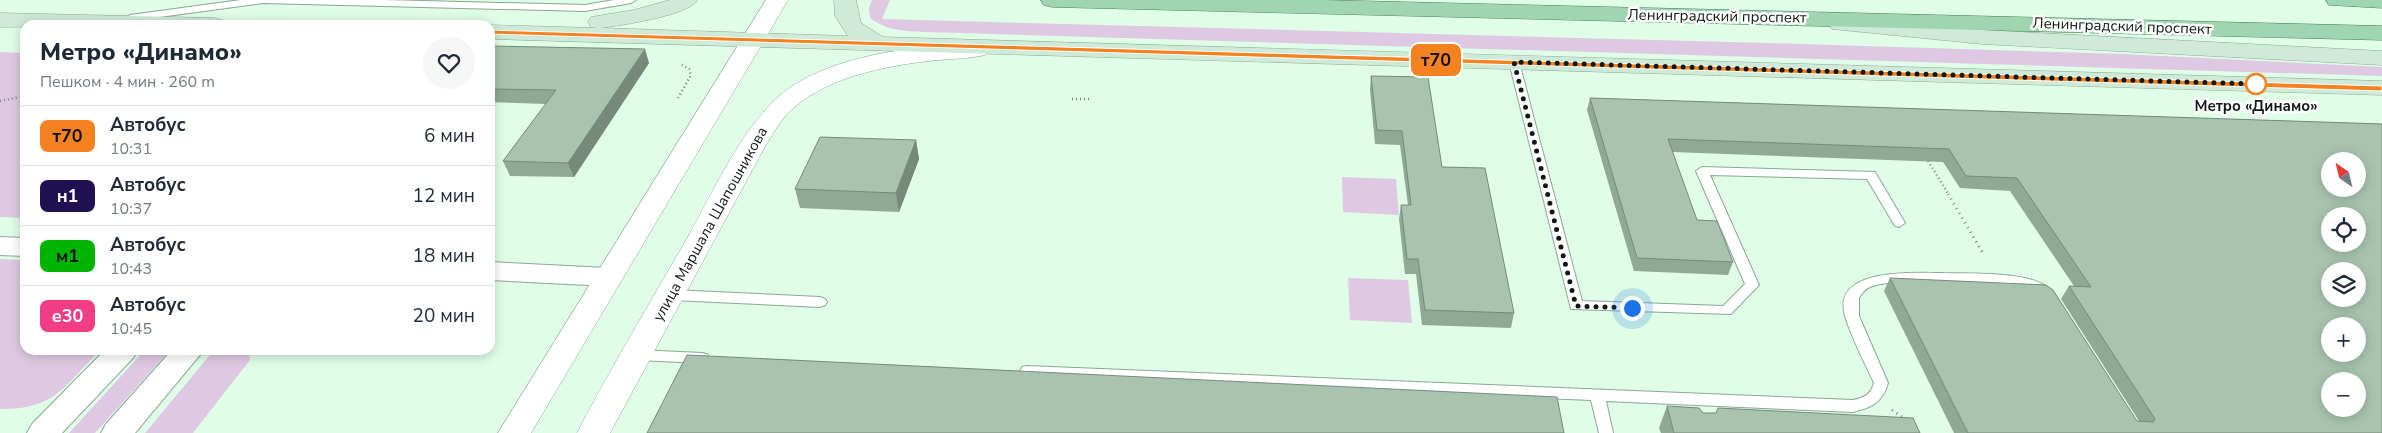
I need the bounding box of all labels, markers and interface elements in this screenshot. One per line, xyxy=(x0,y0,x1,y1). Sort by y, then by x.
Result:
street label: Ленинградский проспект xyxy=(1627,4,1807,28)
street label: Ленинградский проспект xyxy=(2032,13,2212,39)
text: Метро «Динамо» xyxy=(40,36,242,68)
button: heart xyxy=(423,37,475,89)
line badge: т70 xyxy=(1407,44,1465,76)
text: т70 xyxy=(1421,48,1451,72)
text: Пешком · 4 мин · 260 m xyxy=(40,71,215,93)
marker: Метро «Динамо» xyxy=(2245,73,2267,95)
place label: Метро «Динамо» xyxy=(2194,96,2318,116)
text: Автобус xyxy=(110,112,186,138)
text: 6 мин xyxy=(424,123,475,149)
street label: улица Маршала Шапошникова xyxy=(648,123,772,325)
text: т70 xyxy=(52,124,83,148)
text: 10:31 xyxy=(110,138,152,160)
north arrow xyxy=(2321,152,2366,198)
map controls xyxy=(2321,152,2366,417)
text: Автобус xyxy=(110,172,186,198)
text: 12 мин xyxy=(413,183,475,209)
text: н1 xyxy=(57,184,78,208)
text: 10:37 xyxy=(110,198,152,220)
button: locate xyxy=(2321,207,2366,252)
text: Автобус xyxy=(110,232,186,258)
text: 18 мин xyxy=(413,243,475,269)
text: м1 xyxy=(56,244,79,268)
text: 10:43 xyxy=(110,258,152,280)
button: layers xyxy=(2321,262,2366,307)
text: Автобус xyxy=(110,292,186,318)
your location xyxy=(1620,296,1645,321)
text: 20 мин xyxy=(413,303,475,329)
text: е30 xyxy=(52,304,83,328)
button: + xyxy=(2321,317,2366,362)
text: 10:45 xyxy=(110,318,152,340)
button: − xyxy=(2321,372,2366,417)

